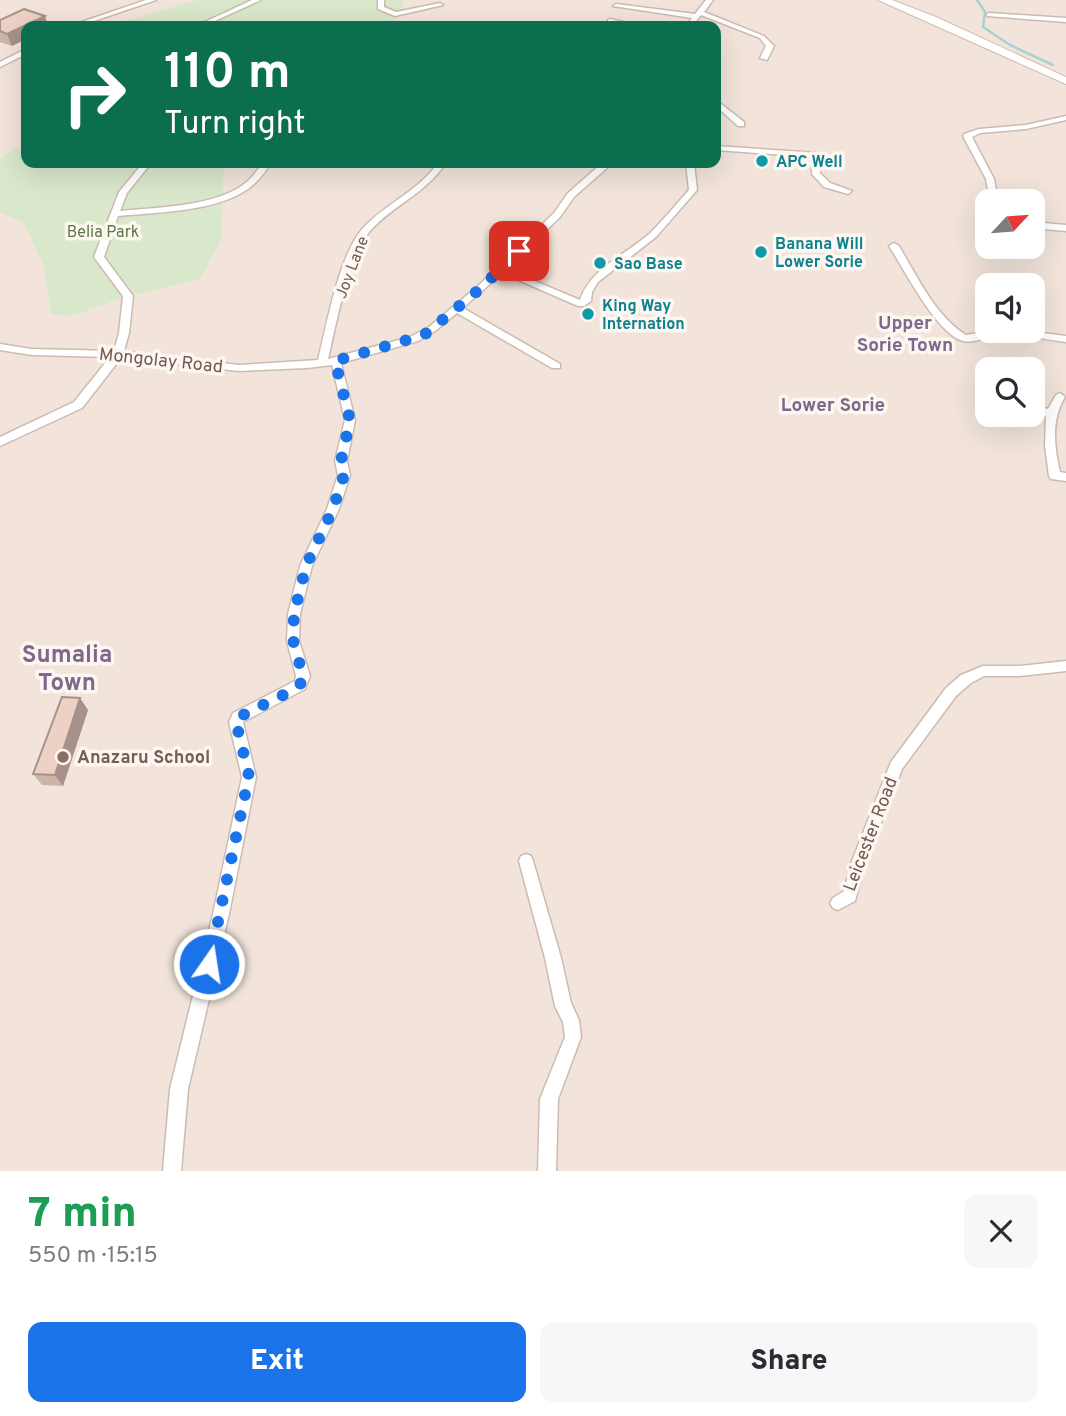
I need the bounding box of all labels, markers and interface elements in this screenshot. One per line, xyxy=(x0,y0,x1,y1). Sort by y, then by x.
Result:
text: 110 m xyxy=(164,44,291,106)
icon: right xyxy=(49,49,140,140)
text: Turn right xyxy=(164,105,306,145)
marker: APC Well xyxy=(754,153,770,169)
place label: APC Well xyxy=(776,153,843,173)
north arrow xyxy=(975,189,1045,259)
map controls xyxy=(975,189,1045,427)
pin xyxy=(489,221,549,281)
park label: Belia Park xyxy=(67,223,139,243)
icon: arrive xyxy=(500,232,538,270)
street label: Joy Lane xyxy=(332,234,374,302)
place label: Banana Will Lower Sorie xyxy=(775,235,864,273)
marker: Banana Will Lower Sorie xyxy=(753,244,769,260)
marker: Sao Base xyxy=(592,255,608,271)
place label: Sao Base xyxy=(614,255,683,275)
button: sound xyxy=(975,273,1045,343)
place label: King Way Internation xyxy=(602,297,685,335)
marker: King Way Internation xyxy=(580,306,596,322)
district label: Upper Sorie Town xyxy=(857,312,953,358)
street label: Mongolay Road xyxy=(98,344,224,379)
button: search xyxy=(975,357,1045,427)
district label: Lower Sorie xyxy=(781,394,885,418)
district label: Sumalia Town xyxy=(22,641,112,699)
place label: Anazaru School xyxy=(77,747,210,770)
marker: Anazaru School xyxy=(55,749,71,765)
street label: Leicester Road xyxy=(839,774,904,895)
position arrow xyxy=(172,927,246,1001)
text: 7 min xyxy=(28,1189,137,1242)
button: close xyxy=(964,1194,1038,1268)
text: 550 m · 15:15 xyxy=(28,1242,158,1271)
button: Exit xyxy=(28,1322,526,1402)
button: Share xyxy=(540,1322,1038,1402)

